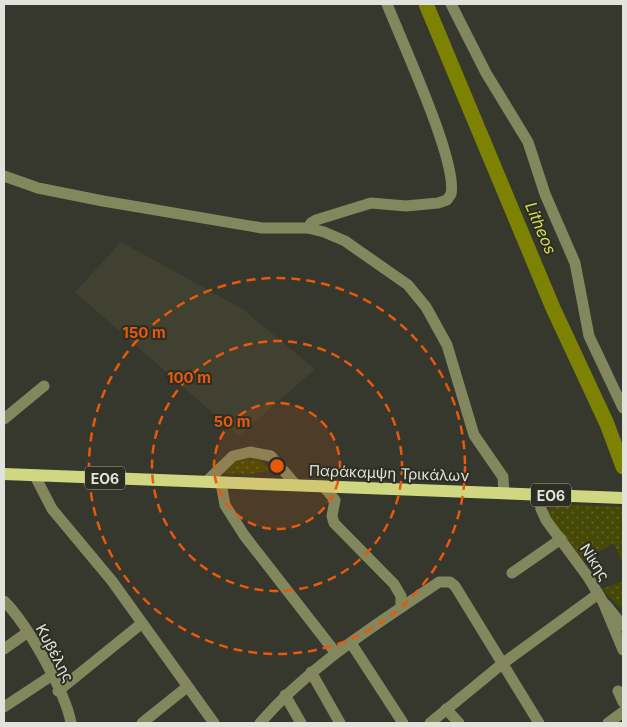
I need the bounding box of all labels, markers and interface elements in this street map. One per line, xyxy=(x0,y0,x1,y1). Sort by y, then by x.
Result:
water label: Litheos xyxy=(521,199,561,257)
text: 150 m xyxy=(122,323,166,342)
text: 100 m xyxy=(167,368,211,387)
text: 50 m xyxy=(214,412,250,431)
centre of rings xyxy=(268,457,286,475)
street label: Παράκαμψη Τρικάλων xyxy=(308,461,470,485)
road number: ΕΟ6 xyxy=(85,466,125,489)
road number: ΕΟ6 xyxy=(531,484,571,506)
street label: Νίκης xyxy=(576,540,614,584)
street label: Κυβέλης xyxy=(32,621,78,685)

